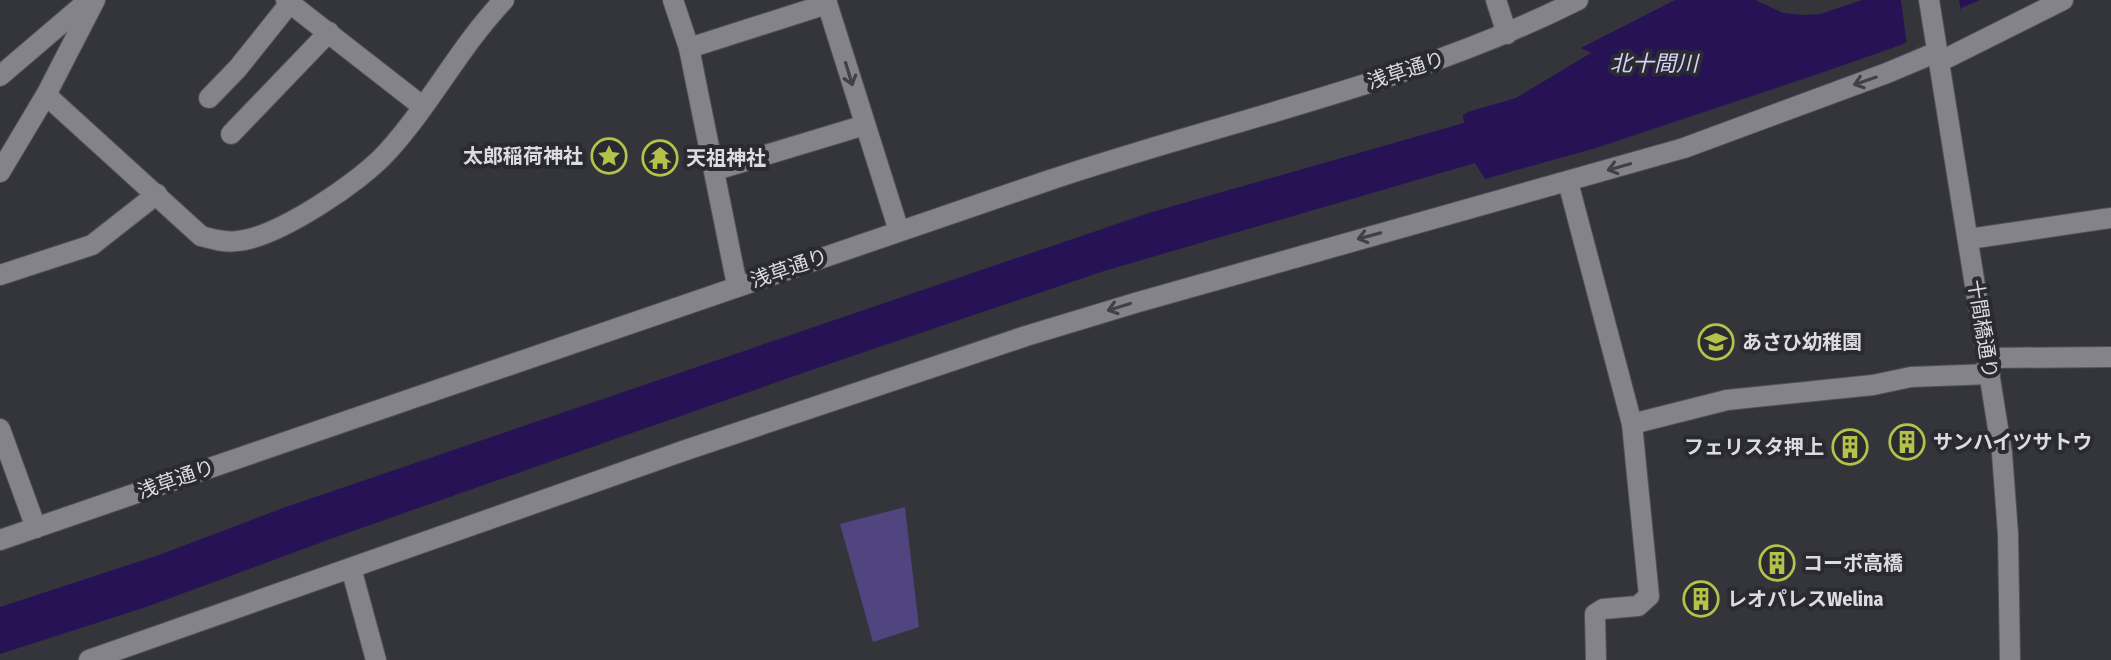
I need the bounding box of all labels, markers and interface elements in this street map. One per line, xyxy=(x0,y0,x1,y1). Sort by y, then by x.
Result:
street label: 浅草通り xyxy=(1364,46,1448,94)
water label: 北十間川 xyxy=(1610,50,1700,77)
one-way arrow xyxy=(842,61,857,87)
one-way arrow xyxy=(1853,75,1877,89)
place icon: 太郎稲荷神社 xyxy=(590,137,628,175)
temple icon: 天祖神社 xyxy=(641,139,679,177)
place label: 太郎稲荷神社 xyxy=(463,144,583,168)
place label: 天祖神社 xyxy=(686,146,766,170)
one-way arrow xyxy=(1607,160,1633,175)
one-way arrow xyxy=(1356,230,1382,245)
street label: 浅草通り xyxy=(747,244,831,292)
street label: 十間橋通り xyxy=(1963,278,2003,380)
one-way arrow xyxy=(1106,301,1131,316)
school or university icon: あさひ幼稚園 xyxy=(1697,323,1735,361)
place label: あさひ幼稚園 xyxy=(1742,330,1862,354)
building icon: サンハイツサトウ xyxy=(1888,423,1926,461)
building icon: フェリスタ押上 xyxy=(1831,428,1869,466)
place label: サンハイツサトウ xyxy=(1933,430,2093,454)
place label: フェリスタ押上 xyxy=(1684,435,1824,459)
street label: 浅草通り xyxy=(134,455,218,503)
building icon: コーポ高橋 xyxy=(1758,544,1796,582)
place label: コーポ高橋 xyxy=(1803,551,1903,575)
building icon: レオパレスWelina xyxy=(1682,580,1720,618)
place label: レオパレスWelina xyxy=(1727,587,1883,611)

